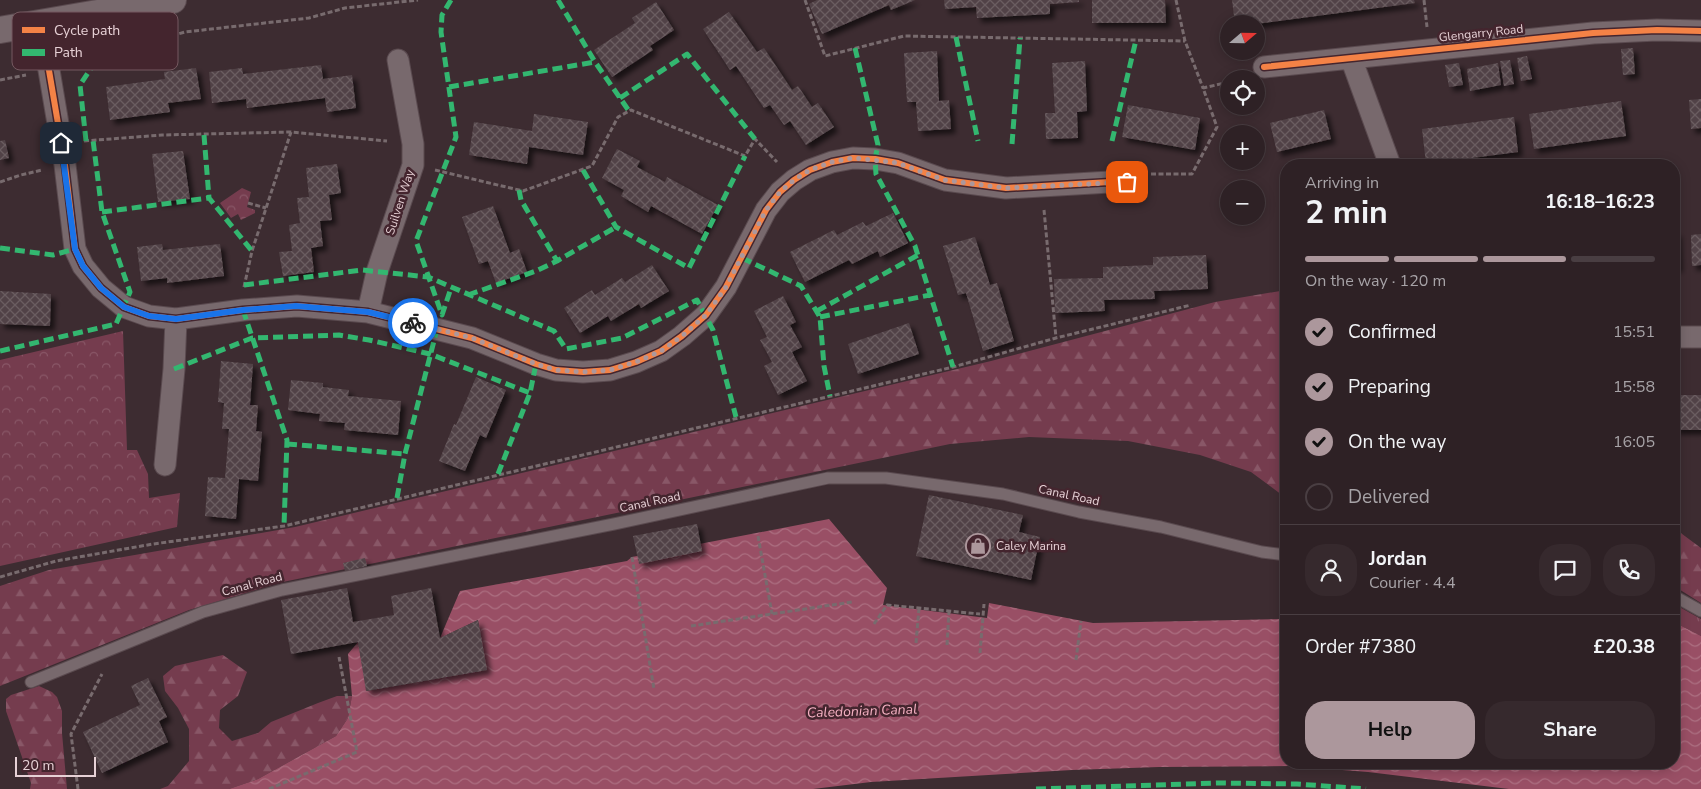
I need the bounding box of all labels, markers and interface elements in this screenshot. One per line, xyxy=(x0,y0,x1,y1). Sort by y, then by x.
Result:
legend xyxy=(12,12,178,70)
north arrow xyxy=(1220,15,1265,60)
map controls xyxy=(1220,15,1265,225)
text: Cycle path xyxy=(54,21,120,40)
street label: Glengarry Road xyxy=(1438,21,1524,45)
text: Path xyxy=(54,43,83,62)
button: locate xyxy=(1220,70,1265,115)
pin xyxy=(40,122,82,164)
button: + xyxy=(1220,125,1265,170)
icon: home xyxy=(47,129,75,157)
pin xyxy=(1106,161,1148,203)
street label: Suilven Way xyxy=(382,167,418,237)
icon: bag xyxy=(1113,168,1141,196)
text: Arriving in xyxy=(1305,172,1379,194)
button: − xyxy=(1220,180,1265,225)
text: 16:18–16:23 xyxy=(1545,189,1655,215)
text: 2 min xyxy=(1305,191,1388,234)
text: On the way · 120 m xyxy=(1305,270,1446,292)
courier xyxy=(388,298,438,348)
icon: bike xyxy=(399,309,427,337)
icon: check xyxy=(1305,318,1333,346)
text: Confirmed xyxy=(1348,319,1436,345)
text: 15:51 xyxy=(1613,321,1655,343)
icon: check xyxy=(1305,373,1333,401)
text: Preparing xyxy=(1348,374,1431,400)
text: 15:58 xyxy=(1613,376,1655,398)
icon: check xyxy=(1305,428,1333,456)
text: On the way xyxy=(1348,429,1446,455)
text: 16:05 xyxy=(1613,431,1655,453)
street label: Canal Road xyxy=(1037,481,1101,509)
text: Delivered xyxy=(1348,484,1430,510)
street label: Canal Road xyxy=(618,488,682,516)
shop icon: Caley Marina xyxy=(965,533,991,559)
place label: Caley Marina xyxy=(996,538,1066,554)
button: person xyxy=(1305,544,1357,596)
button: chat xyxy=(1539,544,1591,596)
button: phone xyxy=(1603,544,1655,596)
text: Jordan xyxy=(1369,546,1427,572)
street label: Canal Road xyxy=(220,568,284,600)
text: Courier · 4.4 xyxy=(1369,572,1455,594)
text: Order #7380 xyxy=(1305,634,1416,660)
text: £20.38 xyxy=(1593,634,1655,660)
water label: Caledonian Canal xyxy=(807,700,917,722)
button: Help xyxy=(1305,701,1475,759)
button: Share xyxy=(1485,701,1655,759)
scale bar xyxy=(15,754,96,777)
text: 20 m xyxy=(22,756,54,775)

